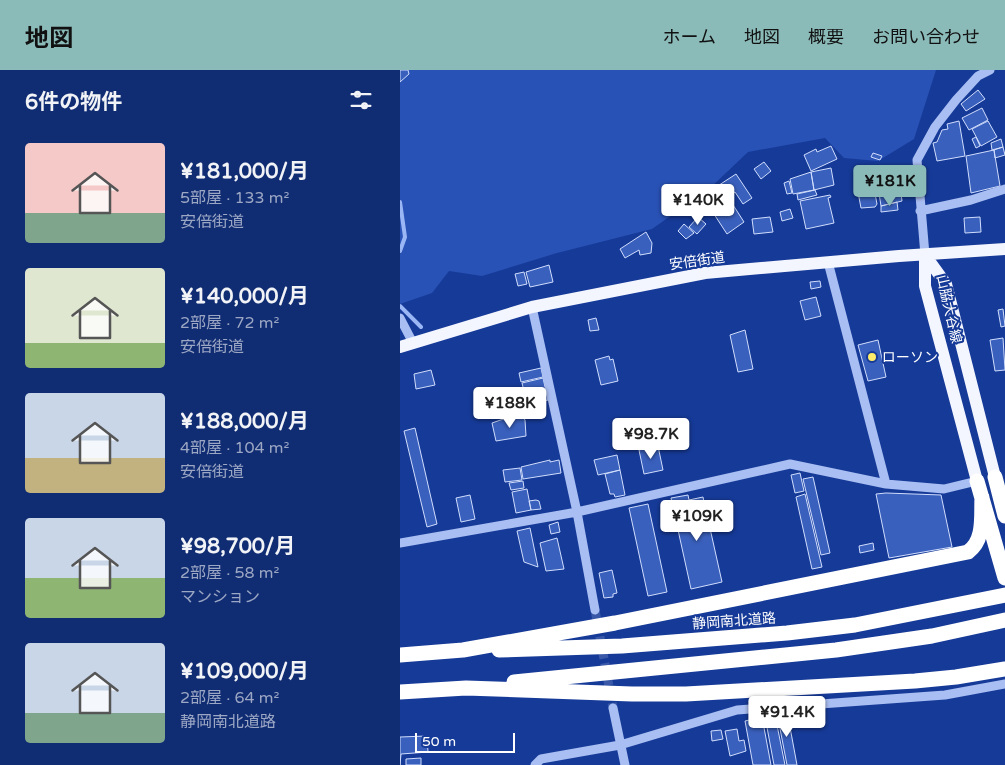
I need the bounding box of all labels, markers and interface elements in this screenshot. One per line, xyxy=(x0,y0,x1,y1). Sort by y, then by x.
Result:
text: 地図 xyxy=(25,24,73,53)
text: ホーム xyxy=(663,26,716,48)
text: 地図 xyxy=(744,26,780,48)
text: 概要 xyxy=(808,26,844,48)
text: お問い合わせ xyxy=(872,26,980,48)
icon: filters xyxy=(347,86,375,114)
text: 6件の物件 xyxy=(25,90,122,115)
text: ¥181,000/月 xyxy=(180,159,309,184)
icon: home xyxy=(65,163,125,223)
pin: ¥181K xyxy=(855,164,925,207)
text: ¥181K xyxy=(864,171,916,191)
pin: ¥140K xyxy=(663,184,733,226)
text: 5部屋 · 133 m² xyxy=(180,188,289,208)
text: ¥140K xyxy=(672,190,724,210)
text: 安倍街道 xyxy=(180,212,244,232)
street label: 安倍街道 xyxy=(668,249,726,273)
street label: 山脇大谷線 xyxy=(933,273,965,345)
text: ¥140,000/月 xyxy=(180,284,309,309)
icon: home xyxy=(65,288,125,348)
text: 2部屋 · 72 m² xyxy=(180,313,279,333)
text: 安倍街道 xyxy=(180,337,244,357)
place label: ローソン xyxy=(882,349,938,366)
marker: ローソン xyxy=(866,351,878,363)
pin: ¥188K xyxy=(475,386,545,429)
text: ¥188K xyxy=(484,393,536,413)
text: ¥188,000/月 xyxy=(180,409,309,434)
icon: home xyxy=(65,413,125,473)
pin: ¥98.7K xyxy=(610,418,692,460)
text: ¥98.7K xyxy=(623,424,679,444)
text: 4部屋 · 104 m² xyxy=(180,438,289,458)
text: 安倍街道 xyxy=(180,462,244,482)
pin: ¥109K xyxy=(662,500,732,542)
text: ¥109K xyxy=(671,506,723,526)
text: ¥98,700/月 xyxy=(180,534,295,559)
icon: home xyxy=(65,538,125,598)
text: 2部屋 · 58 m² xyxy=(180,563,279,583)
text: マンション xyxy=(180,587,260,607)
street label: 静岡南北道路 xyxy=(692,610,776,632)
text: ¥109,000/月 xyxy=(180,659,309,684)
icon: home xyxy=(65,663,125,723)
text: 2部屋 · 64 m² xyxy=(180,688,279,708)
pin: ¥91.4K xyxy=(746,696,828,738)
text: ¥91.4K xyxy=(759,702,815,722)
text: 静岡南北道路 xyxy=(180,712,276,732)
scale bar xyxy=(415,730,515,753)
text: 50 m xyxy=(422,733,456,750)

